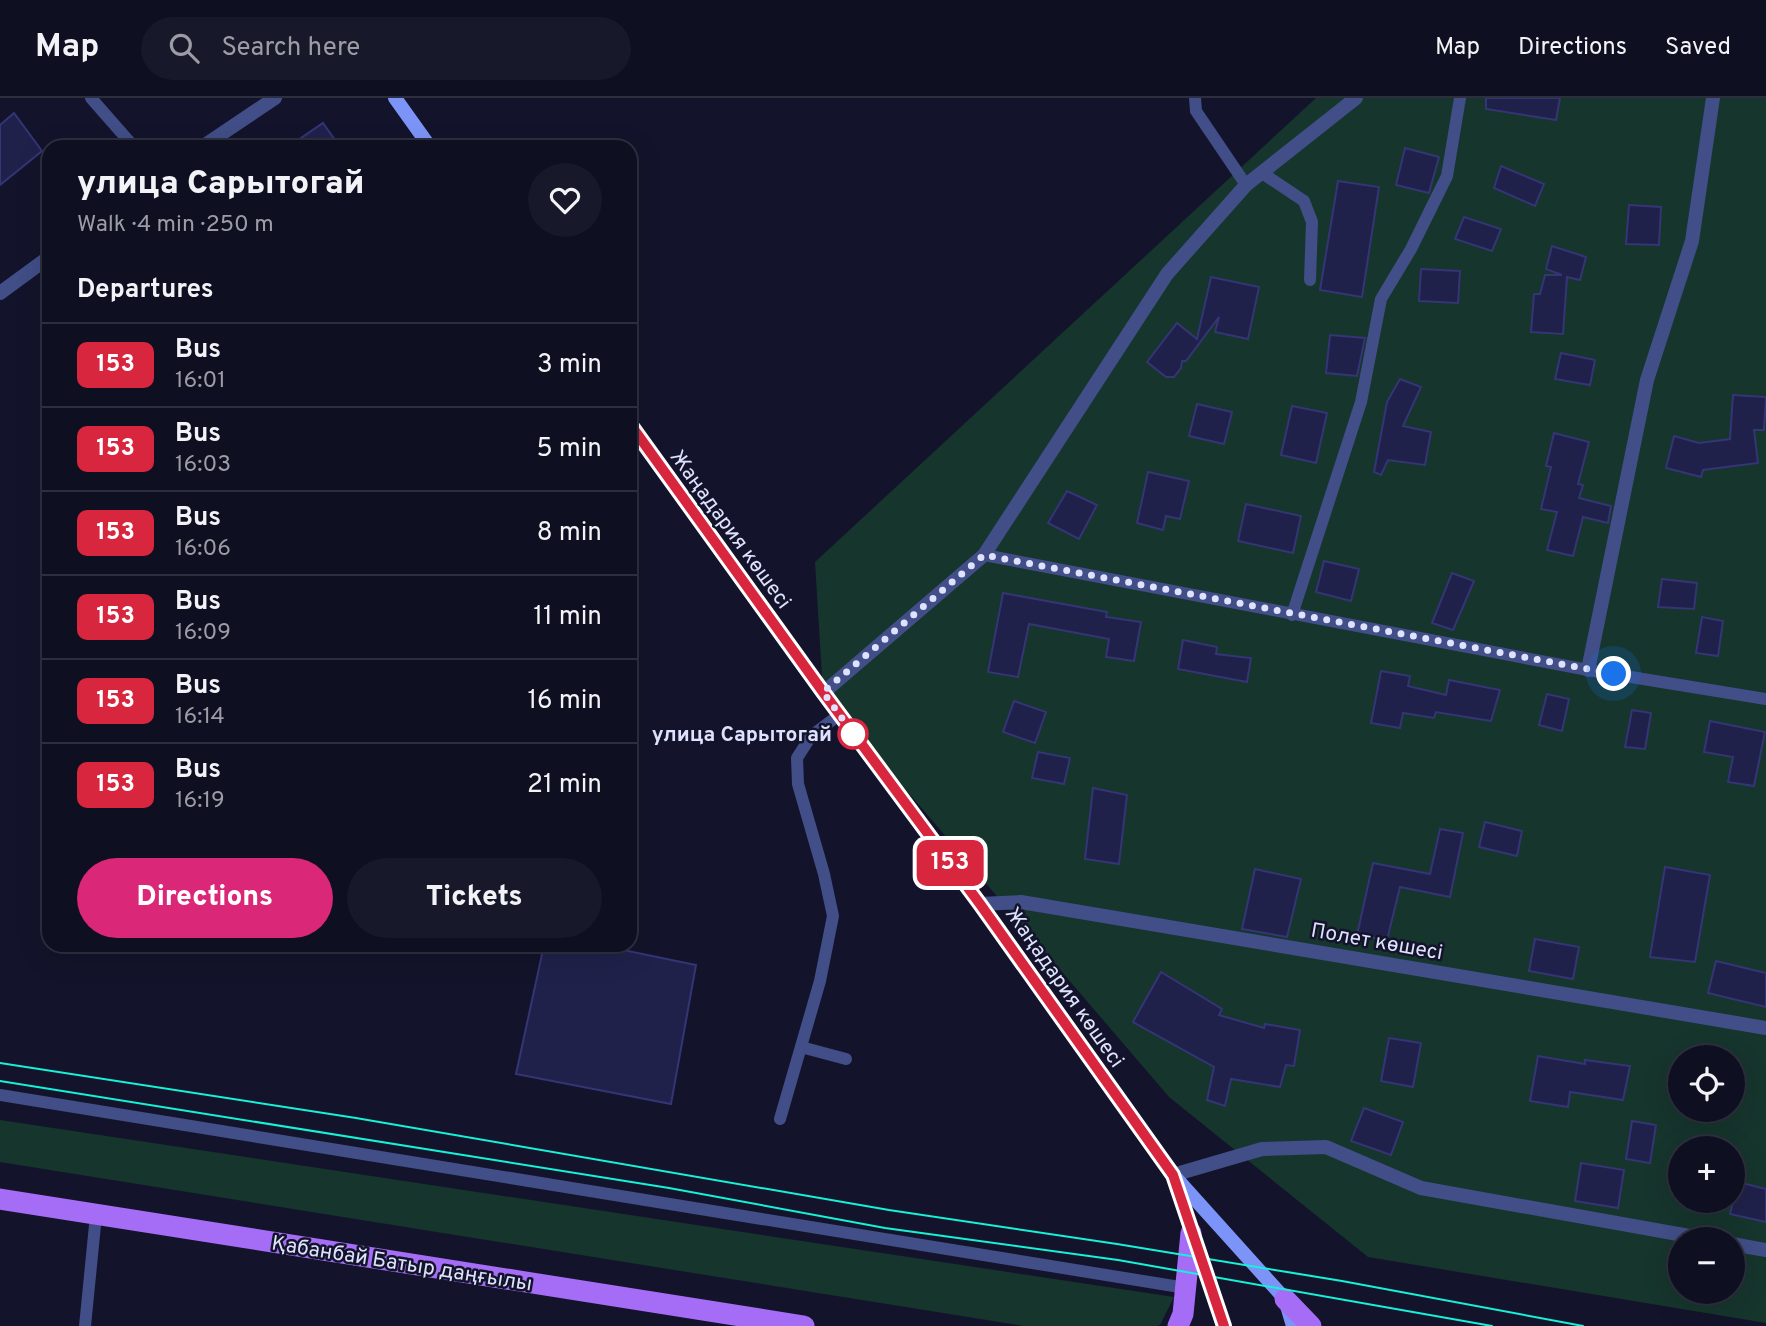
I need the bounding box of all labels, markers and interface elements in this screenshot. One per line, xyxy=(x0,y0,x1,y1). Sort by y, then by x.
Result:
search box xyxy=(141,17,631,80)
text: Map xyxy=(35,27,99,69)
icon: search xyxy=(165,29,203,67)
text: Search here xyxy=(221,32,360,65)
text: Map xyxy=(1435,33,1480,63)
text: Directions xyxy=(1518,33,1627,63)
text: Saved xyxy=(1665,33,1731,63)
button: heart xyxy=(528,163,602,237)
text: улица Сарытогай xyxy=(77,164,365,206)
text: Walk · 4 min · 250 m xyxy=(77,211,274,240)
text: Departures xyxy=(77,274,214,307)
text: Bus xyxy=(175,334,221,367)
text: 3 min xyxy=(537,349,602,382)
text: 153 xyxy=(96,350,135,380)
text: 16:01 xyxy=(175,367,226,396)
text: Bus xyxy=(175,418,221,451)
text: 5 min xyxy=(536,433,602,466)
text: 153 xyxy=(96,434,135,464)
street label: Жаңадария көшесі xyxy=(663,445,797,615)
text: 16:03 xyxy=(175,451,231,480)
text: Bus xyxy=(175,502,221,535)
text: 8 min xyxy=(537,517,602,550)
text: 153 xyxy=(96,518,135,548)
text: 16:06 xyxy=(175,535,231,564)
text: Bus xyxy=(175,586,221,619)
text: 11 min xyxy=(533,601,602,634)
text: 153 xyxy=(96,602,135,632)
text: 16:09 xyxy=(175,619,231,648)
your location xyxy=(1596,656,1631,691)
text: Bus xyxy=(175,670,221,703)
text: 16 min xyxy=(527,685,602,718)
text: 153 xyxy=(96,686,135,716)
text: 16:14 xyxy=(175,703,225,732)
marker: улица Сарытогай xyxy=(838,719,868,749)
place label: улица Сарытогай xyxy=(652,722,832,749)
text: Bus xyxy=(175,754,221,787)
text: 21 min xyxy=(527,769,602,802)
text: 153 xyxy=(96,770,135,800)
text: 16:19 xyxy=(175,787,225,816)
line badge: 153 xyxy=(910,840,990,886)
text: 153 xyxy=(931,848,969,878)
button: Directions xyxy=(77,858,333,938)
button: Tickets xyxy=(347,858,602,938)
street label: Жаңадария көшесі xyxy=(998,902,1129,1074)
street label: Полет көшесі xyxy=(1309,918,1445,967)
map controls xyxy=(1668,1045,1745,1304)
button: locate xyxy=(1668,1045,1745,1122)
button: + xyxy=(1668,1136,1745,1213)
button: − xyxy=(1668,1227,1745,1304)
street label: Қабанбай Батыр даңғылы xyxy=(269,1231,534,1298)

